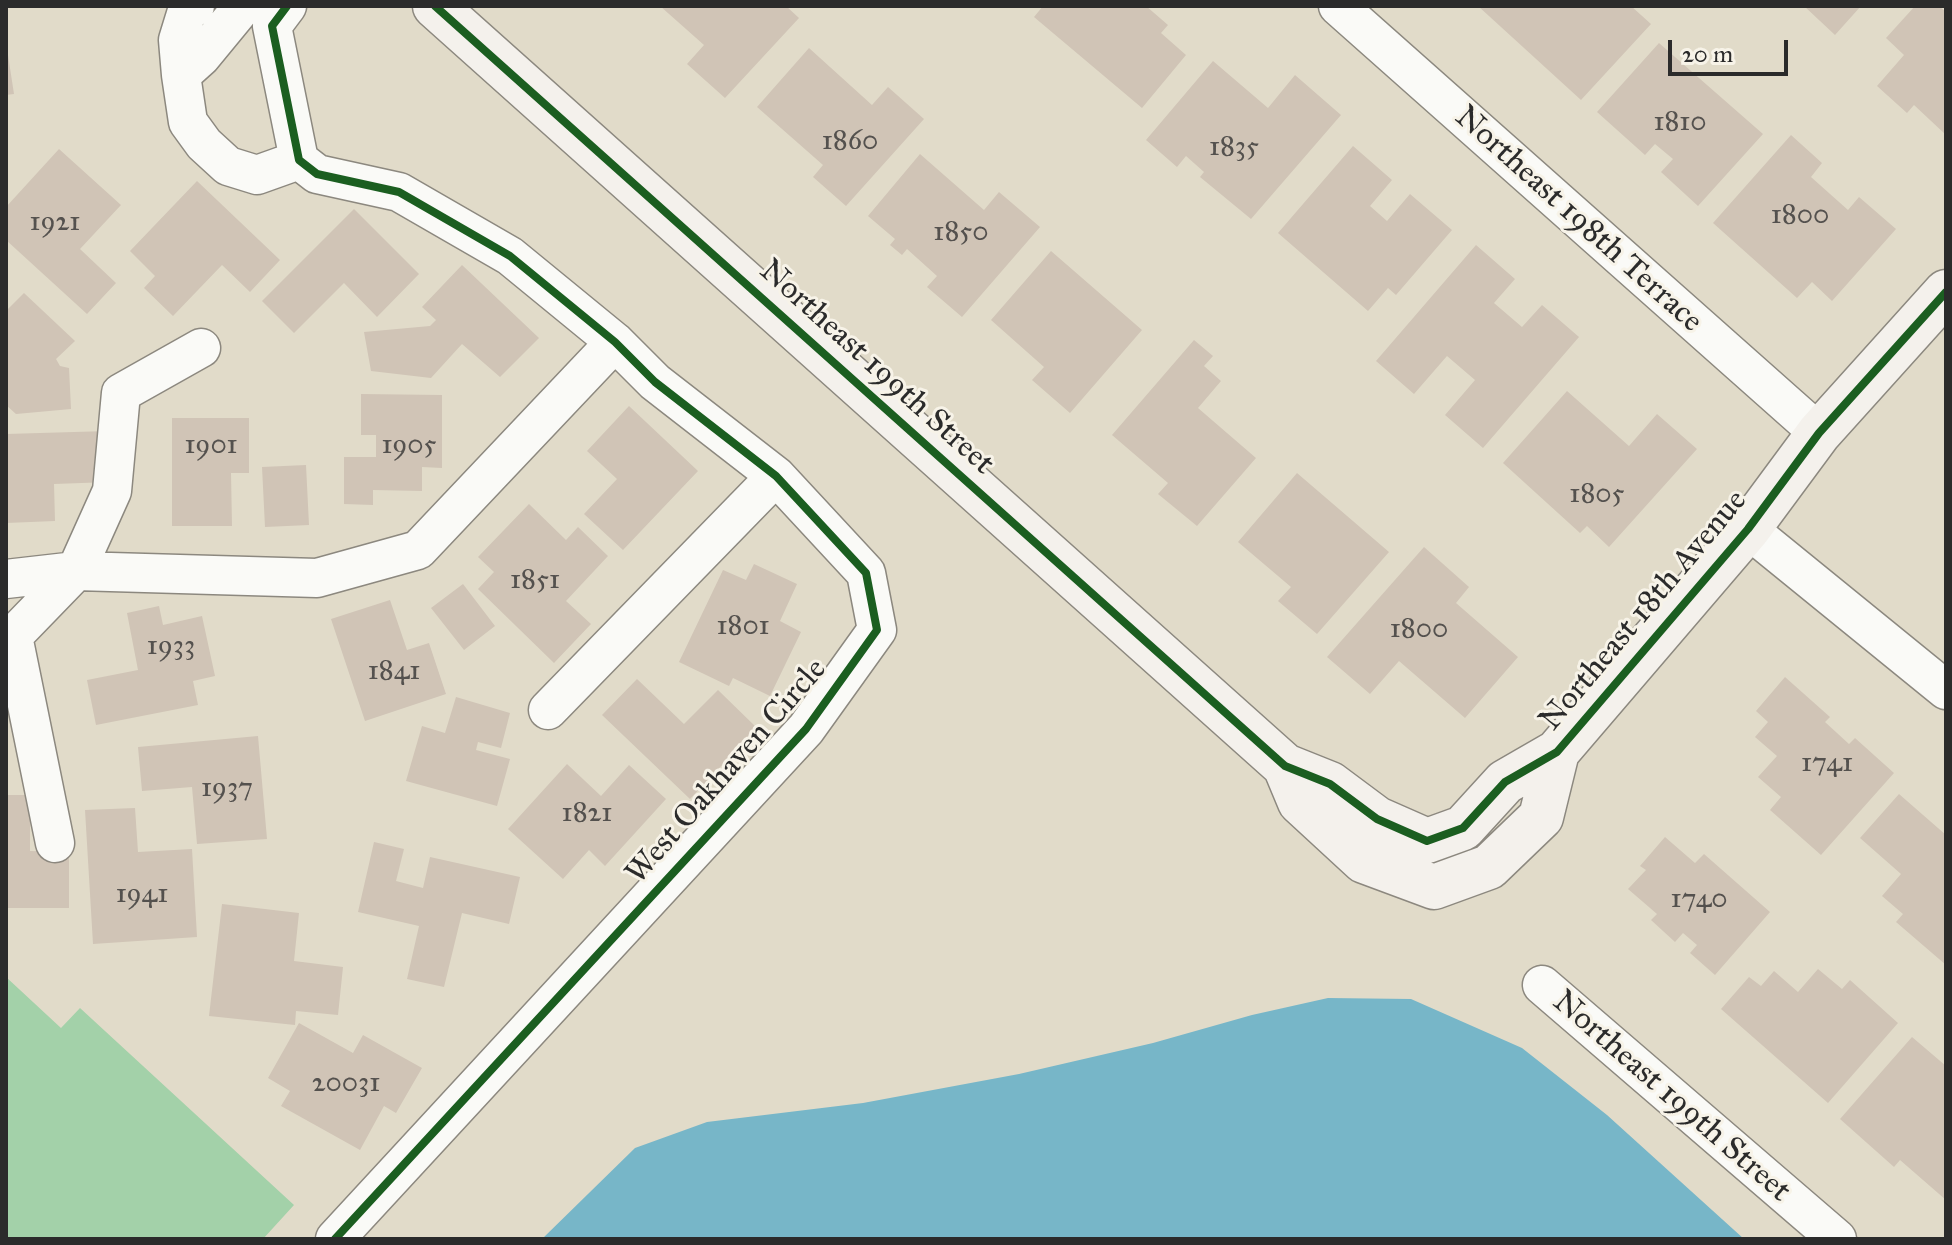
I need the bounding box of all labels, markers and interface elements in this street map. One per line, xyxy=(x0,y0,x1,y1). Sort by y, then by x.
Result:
scale bar xyxy=(1672,24,1792,74)
text: 20 m xyxy=(1682,39,1733,69)
street label: Northeast 198th Terrace xyxy=(1446,99,1710,341)
house number: 1810 xyxy=(1653,106,1707,140)
house number: 1860 xyxy=(822,125,878,159)
house number: 1835 xyxy=(1209,131,1259,165)
house number: 1800 xyxy=(1771,199,1829,233)
house number: 1921 xyxy=(30,206,80,240)
house number: 1850 xyxy=(933,216,989,250)
street label: Northeast 199th Street xyxy=(751,252,1001,484)
house number: 1901 xyxy=(184,429,238,463)
house number: 1905 xyxy=(381,429,437,463)
house number: 1805 xyxy=(1569,478,1625,512)
street label: Northeast 18th Avenue xyxy=(1532,483,1756,739)
house number: 1851 xyxy=(510,564,560,598)
house number: 1801 xyxy=(716,610,770,644)
house number: 1800 xyxy=(1390,613,1448,647)
house number: 1933 xyxy=(147,630,195,664)
street label: West Oakhaven Circle xyxy=(619,651,835,893)
house number: 1841 xyxy=(368,655,420,689)
house number: 1741 xyxy=(1801,747,1853,781)
house number: 1937 xyxy=(201,772,253,806)
house number: 1821 xyxy=(562,797,612,831)
house number: 1941 xyxy=(116,878,168,912)
house number: 1740 xyxy=(1670,883,1728,917)
street label: Northeast 199th Street xyxy=(1544,983,1798,1211)
house number: 20031 xyxy=(312,1067,380,1101)

